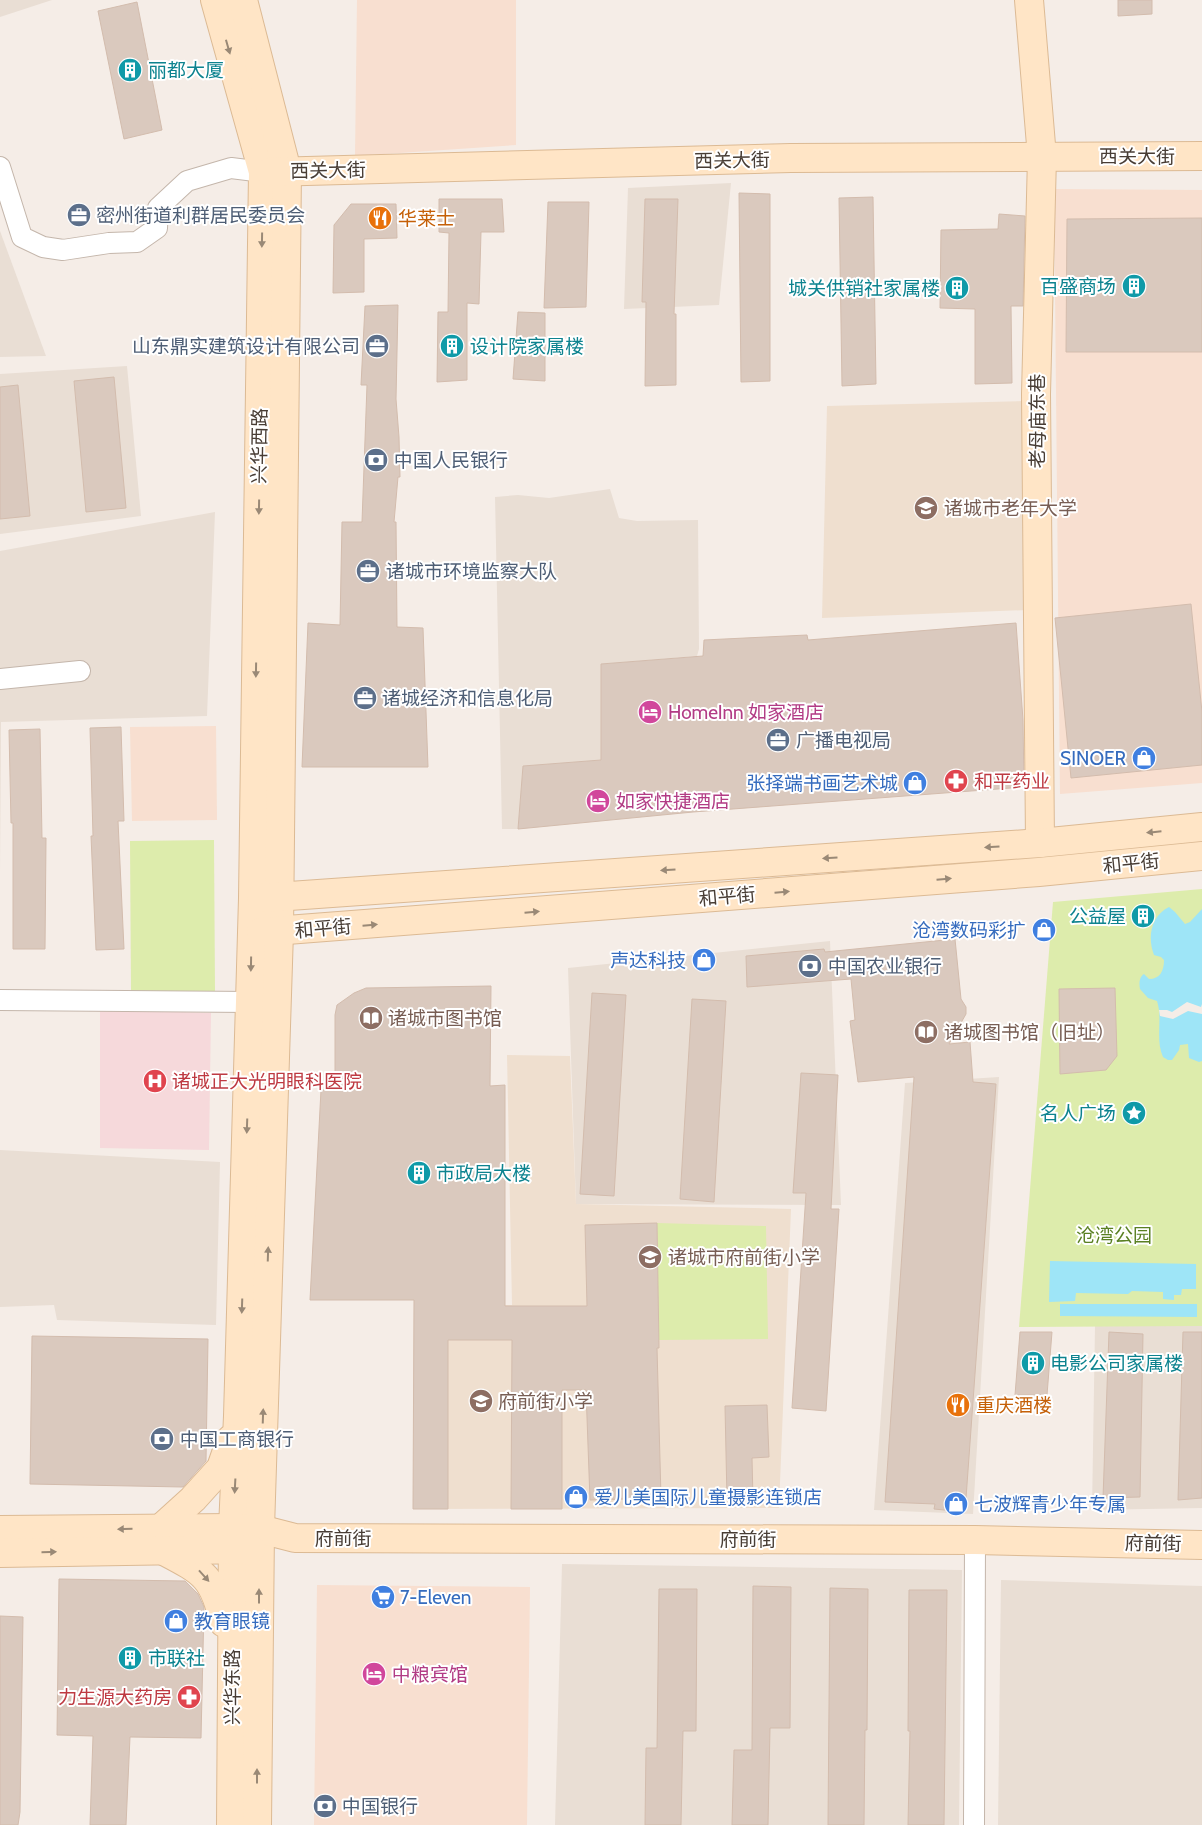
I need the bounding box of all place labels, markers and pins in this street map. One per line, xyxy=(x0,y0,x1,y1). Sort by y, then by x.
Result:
building icon: 丽都大厦 xyxy=(117,57,143,83)
place label: 丽都大厦 xyxy=(148,59,224,82)
office icon: 密州街道利群居民委员会 xyxy=(66,202,92,228)
place label: 密州街道利群居民委员会 xyxy=(96,204,305,227)
restaurant icon: 华莱士 xyxy=(367,205,393,231)
place label: 华莱士 xyxy=(398,207,455,230)
building icon: 百盛商场 xyxy=(1121,273,1147,299)
building icon: 城关供销社家属楼 xyxy=(944,275,970,301)
place label: 百盛商场 xyxy=(1040,275,1116,298)
place label: 城关供销社家属楼 xyxy=(788,277,940,300)
office icon: 山东鼎实建筑设计有限公司 xyxy=(364,333,390,359)
building icon: 设计院家属楼 xyxy=(439,333,465,359)
place label: 山东鼎实建筑设计有限公司 xyxy=(132,335,360,358)
place label: 设计院家属楼 xyxy=(470,335,584,358)
bank icon: 中国人民银行 xyxy=(363,447,389,473)
place label: 中国人民银行 xyxy=(394,449,508,472)
school or university icon: 诸城市老年大学 xyxy=(913,495,939,521)
place label: 诸城市老年大学 xyxy=(944,497,1077,520)
office icon: 诸城市环境监察大队 xyxy=(355,558,381,584)
place label: 诸城市环境监察大队 xyxy=(386,560,557,583)
office icon: 诸城经济和信息化局 xyxy=(352,685,378,711)
place label: 诸城经济和信息化局 xyxy=(382,687,553,710)
hotel icon: HomeInn 如家酒店 xyxy=(637,699,663,725)
place label: HomeInn 如家酒店 xyxy=(668,701,824,724)
office icon: 广播电视局 xyxy=(765,727,791,753)
place label: 广播电视局 xyxy=(796,729,891,752)
shop icon: SINOER xyxy=(1131,745,1157,771)
place label: SINOER xyxy=(1060,747,1127,770)
pharmacy icon: 和平药业 xyxy=(943,768,969,794)
shop icon: 张择端书画艺术城 xyxy=(902,770,928,796)
place label: 和平药业 xyxy=(974,770,1050,793)
place label: 张择端书画艺术城 xyxy=(746,772,898,795)
hotel icon: 如家快捷酒店 xyxy=(585,788,611,814)
place label: 如家快捷酒店 xyxy=(616,790,730,813)
building icon: 公益屋 xyxy=(1130,903,1156,929)
place label: 公益屋 xyxy=(1069,905,1126,928)
shop icon: 沧湾数码彩扩 xyxy=(1031,917,1057,943)
place label: 沧湾数码彩扩 xyxy=(912,919,1026,942)
shop icon: 声达科技 xyxy=(691,947,717,973)
place label: 声达科技 xyxy=(610,949,686,972)
bank icon: 中国农业银行 xyxy=(797,953,823,979)
place label: 中国农业银行 xyxy=(828,955,942,978)
library icon: 诸城市图书馆 xyxy=(358,1005,384,1031)
place label: 诸城市图书馆 xyxy=(388,1007,502,1030)
library icon: 诸城图书馆（旧址） xyxy=(913,1019,939,1045)
place label: 诸城图书馆（旧址） xyxy=(944,1021,1115,1044)
hospital icon: 诸城正大光明眼科医院 xyxy=(142,1068,168,1094)
place label: 诸城正大光明眼科医院 xyxy=(172,1070,362,1093)
place icon: 名人广场 xyxy=(1121,1100,1147,1126)
place label: 名人广场 xyxy=(1040,1102,1116,1125)
building icon: 市政局大楼 xyxy=(406,1160,432,1186)
place label: 市政局大楼 xyxy=(436,1162,531,1185)
school or university icon: 诸城市府前街小学 xyxy=(637,1244,663,1270)
place label: 诸城市府前街小学 xyxy=(668,1246,820,1269)
building icon: 电影公司家属楼 xyxy=(1020,1350,1046,1376)
place label: 电影公司家属楼 xyxy=(1050,1352,1183,1375)
school or university icon: 府前街小学 xyxy=(468,1388,494,1414)
place label: 府前街小学 xyxy=(498,1390,593,1413)
restaurant icon: 重庆酒楼 xyxy=(945,1392,971,1418)
place label: 重庆酒楼 xyxy=(976,1394,1052,1417)
bank icon: 中国工商银行 xyxy=(149,1426,175,1452)
place label: 中国工商银行 xyxy=(180,1428,294,1451)
shop icon: 爱儿美国际儿童摄影连锁店 xyxy=(563,1484,589,1510)
place label: 爱儿美国际儿童摄影连锁店 xyxy=(594,1486,822,1509)
shop icon: 七波辉青少年专属 xyxy=(943,1491,969,1517)
place label: 七波辉青少年专属 xyxy=(974,1493,1126,1516)
supermarket icon: 7-Eleven xyxy=(370,1584,396,1610)
place label: 7-Eleven xyxy=(400,1586,471,1609)
shop icon: 教育眼镜 xyxy=(163,1608,189,1634)
place label: 教育眼镜 xyxy=(194,1610,270,1633)
building icon: 市联社 xyxy=(117,1645,143,1671)
place label: 市联社 xyxy=(148,1647,205,1670)
hotel icon: 中粮宾馆 xyxy=(361,1661,387,1687)
place label: 中粮宾馆 xyxy=(392,1663,468,1686)
pharmacy icon: 力生源大药房 xyxy=(176,1684,202,1710)
place label: 力生源大药房 xyxy=(58,1686,172,1709)
bank icon: 中国银行 xyxy=(312,1793,338,1819)
place label: 中国银行 xyxy=(342,1795,418,1818)

